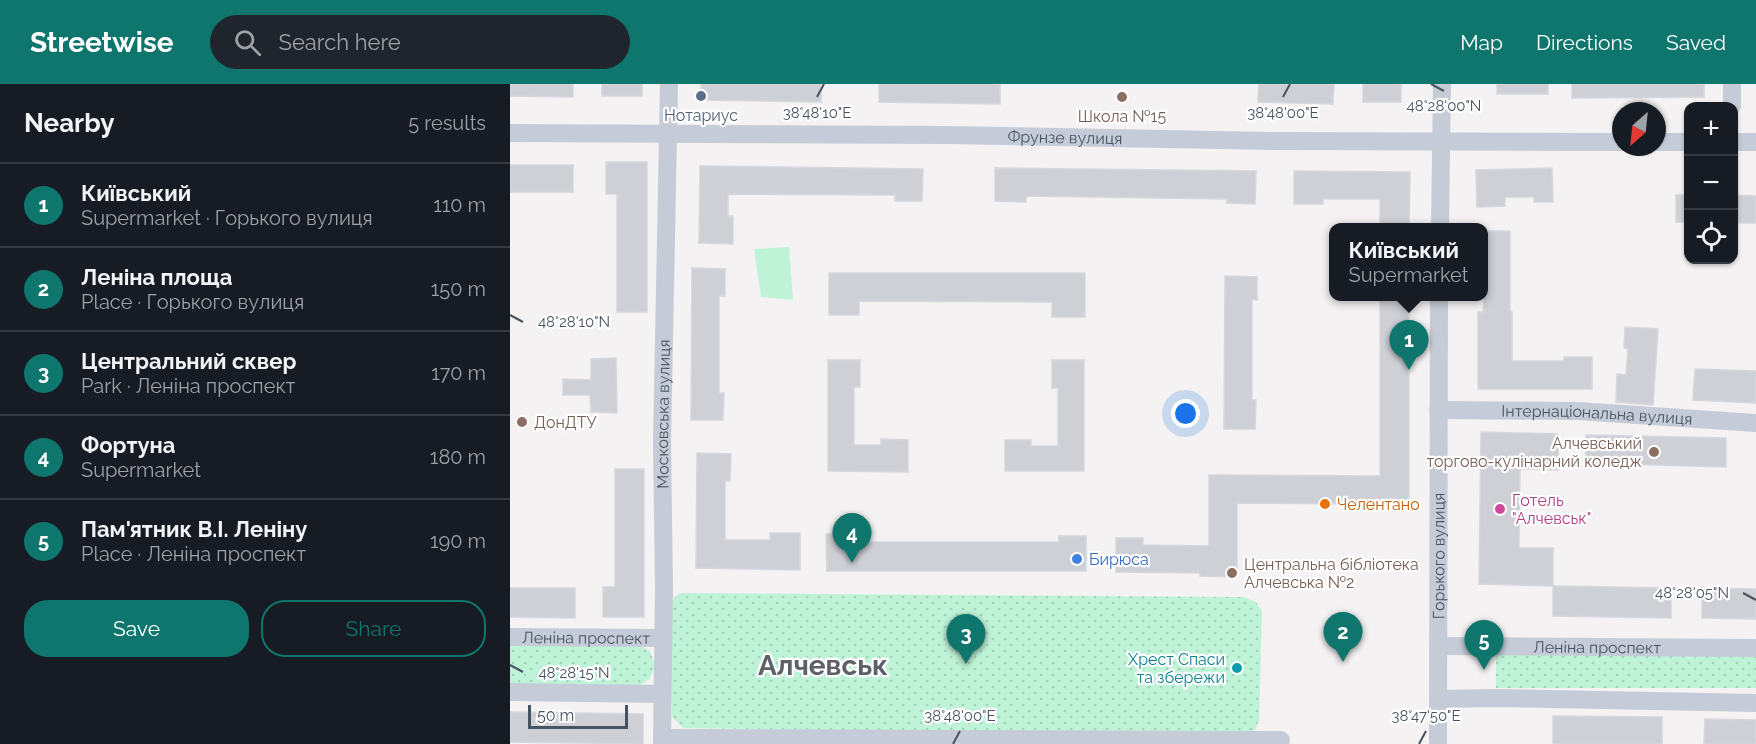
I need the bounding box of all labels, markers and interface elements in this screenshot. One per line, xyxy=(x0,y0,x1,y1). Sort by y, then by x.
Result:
search box xyxy=(210,15,630,69)
text: Streetwise xyxy=(30,26,174,59)
icon: search xyxy=(231,26,264,59)
text: Search here xyxy=(279,29,401,55)
text: Map xyxy=(1460,30,1503,55)
text: Directions xyxy=(1536,30,1633,55)
text: Saved xyxy=(1666,30,1726,55)
marker: Нотариус xyxy=(694,89,708,103)
marker: Школа №15 xyxy=(1115,90,1129,104)
text: 48°28'00"N xyxy=(1407,97,1481,115)
north arrow xyxy=(1612,102,1666,156)
map controls xyxy=(1684,102,1738,264)
button: + xyxy=(1684,102,1738,156)
text: 38°48'10"E xyxy=(783,104,851,122)
text: 38°48'00"E xyxy=(1247,104,1319,122)
place label: Нотариус xyxy=(664,106,738,125)
place label: Школа №15 xyxy=(1078,107,1166,126)
text: Nearby xyxy=(24,108,114,138)
text: 5 results xyxy=(408,111,486,135)
street label: Фрунзе вулиця xyxy=(1007,127,1123,148)
button: − xyxy=(1684,156,1738,210)
text: Київський xyxy=(81,180,191,206)
text: 1 xyxy=(39,193,48,217)
text: 110 m xyxy=(433,193,486,217)
text: Supermarket · Горького вулиця xyxy=(81,206,373,230)
button: locate xyxy=(1684,210,1738,264)
popup xyxy=(1329,223,1488,301)
text: Київський xyxy=(1349,237,1459,263)
text: Supermarket xyxy=(1349,263,1468,287)
text: Леніна площа xyxy=(81,264,232,290)
text: 2 xyxy=(38,277,49,301)
text: 150 m xyxy=(431,277,486,301)
text: Place · Горького вулиця xyxy=(81,290,304,314)
text: 48°28'10"N xyxy=(538,313,610,331)
pin: 1 xyxy=(1390,320,1428,370)
street label: Московська вулиця xyxy=(652,339,674,489)
text: Центральний сквер xyxy=(81,348,296,374)
text: 3 xyxy=(38,361,49,385)
text: 170 m xyxy=(431,361,486,385)
text: Park · Леніна проспект xyxy=(81,374,295,398)
your location xyxy=(1171,399,1200,428)
street label: Інтернаціональна вулиця xyxy=(1501,401,1693,428)
place label: ДонДТУ xyxy=(534,413,597,432)
marker: ДонДТУ xyxy=(515,415,529,429)
text: Фортуна xyxy=(81,432,175,458)
place label: Алчевський торгово-кулінарний коледж xyxy=(1426,434,1642,471)
text: 4 xyxy=(38,445,49,469)
text: 180 m xyxy=(430,445,486,469)
marker: Алчевський торгово-кулінарний коледж xyxy=(1647,445,1661,459)
text: Supermarket xyxy=(81,458,201,482)
place label: Готель "Алчевськ" xyxy=(1512,491,1591,528)
street label: Горького вулиця xyxy=(1429,493,1448,619)
place label: Челентано xyxy=(1337,495,1420,514)
marker: Челентано xyxy=(1318,497,1332,511)
marker: Готель "Алчевськ" xyxy=(1493,502,1507,516)
pin: 4 xyxy=(832,514,872,563)
text: Пам'ятник В.I. Ленiну xyxy=(81,516,307,542)
text: 5 xyxy=(38,529,49,553)
text: 190 m xyxy=(430,529,486,553)
text: Place · Леніна проспект xyxy=(81,542,306,566)
place label: Бирюса xyxy=(1089,550,1149,569)
marker: Бирюса xyxy=(1070,552,1084,566)
place label: Центральна бібліотека Алчевська №2 xyxy=(1244,555,1419,592)
marker: Центральна бібліотека Алчевська №2 xyxy=(1225,566,1239,580)
text: 48°28'05"N xyxy=(1655,584,1729,602)
button: Save xyxy=(24,600,249,657)
button: Share xyxy=(261,600,486,657)
pin: 2 xyxy=(1324,612,1362,662)
pin: 3 xyxy=(946,614,986,664)
pin: 5 xyxy=(1464,620,1504,670)
street label: Леніна проспект xyxy=(522,628,650,647)
street label: Леніна проспект xyxy=(1533,637,1661,657)
district label: Алчевськ xyxy=(758,649,888,682)
place label: Хрест Спаси та збережи xyxy=(1128,650,1225,687)
marker: Хрест Спаси та збережи xyxy=(1230,661,1244,675)
text: 48°28'15"N xyxy=(538,664,610,682)
scale bar xyxy=(528,702,628,730)
text: 50 m xyxy=(537,706,574,725)
text: 38°48'00"E xyxy=(924,707,996,725)
text: 38°47'50"E xyxy=(1391,707,1461,725)

